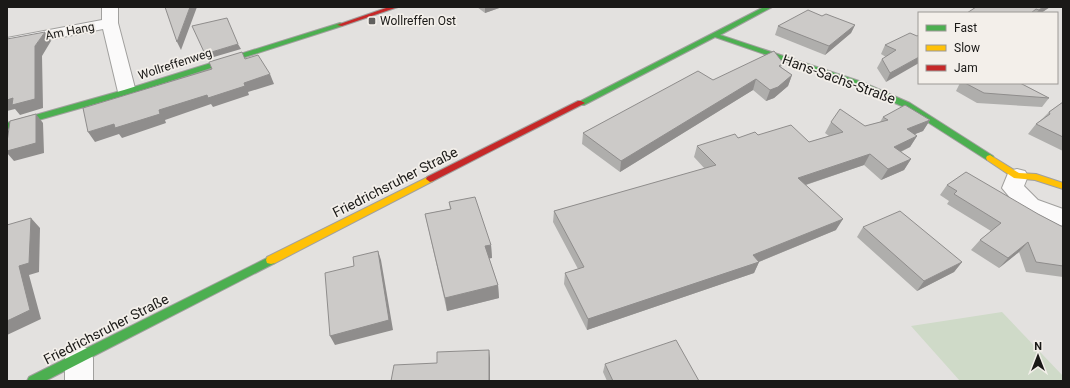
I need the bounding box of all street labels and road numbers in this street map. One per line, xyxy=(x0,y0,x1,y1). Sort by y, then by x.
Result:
street label: Am Hang xyxy=(44,19,96,43)
street label: Wollreffenweg xyxy=(136,45,214,83)
street label: Hans-Sachs-Straße xyxy=(780,51,898,107)
street label: Friedrichsruher Straße xyxy=(330,144,460,220)
street label: Friedrichsruher Straße xyxy=(41,291,171,367)

